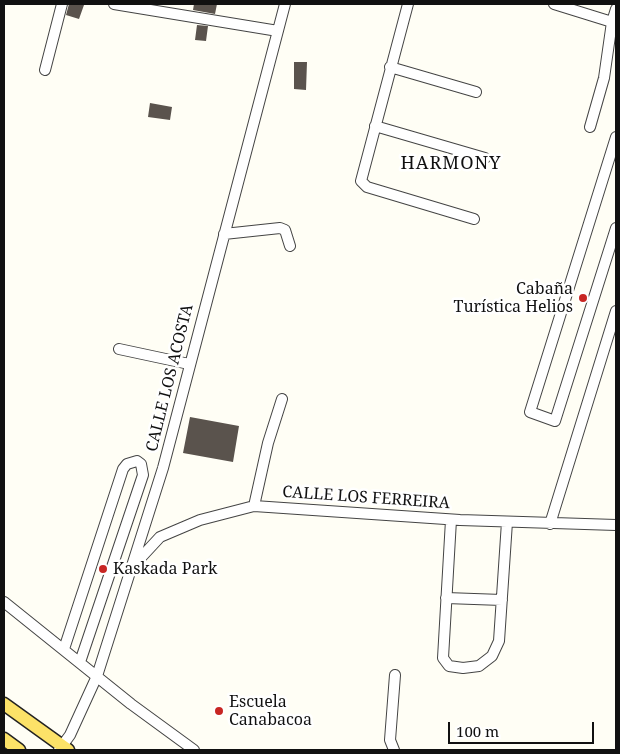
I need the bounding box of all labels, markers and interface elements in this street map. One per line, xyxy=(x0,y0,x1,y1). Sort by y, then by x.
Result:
district label: HARMONY xyxy=(400,153,502,175)
place label: Cabaña Turística Helios xyxy=(454,279,573,317)
marker: Cabaña Turística Helios xyxy=(577,292,589,304)
street label: CALLE LOS ACOSTA xyxy=(142,302,198,454)
street label: CALLE LOS FERREIRA xyxy=(282,483,450,513)
place label: Kaskada Park xyxy=(113,559,217,579)
marker: Kaskada Park xyxy=(97,563,109,575)
place label: Escuela Canabacoa xyxy=(229,692,312,730)
marker: Escuela Canabacoa xyxy=(213,705,225,717)
scale bar xyxy=(450,712,596,744)
text: 100 m xyxy=(456,721,499,741)

